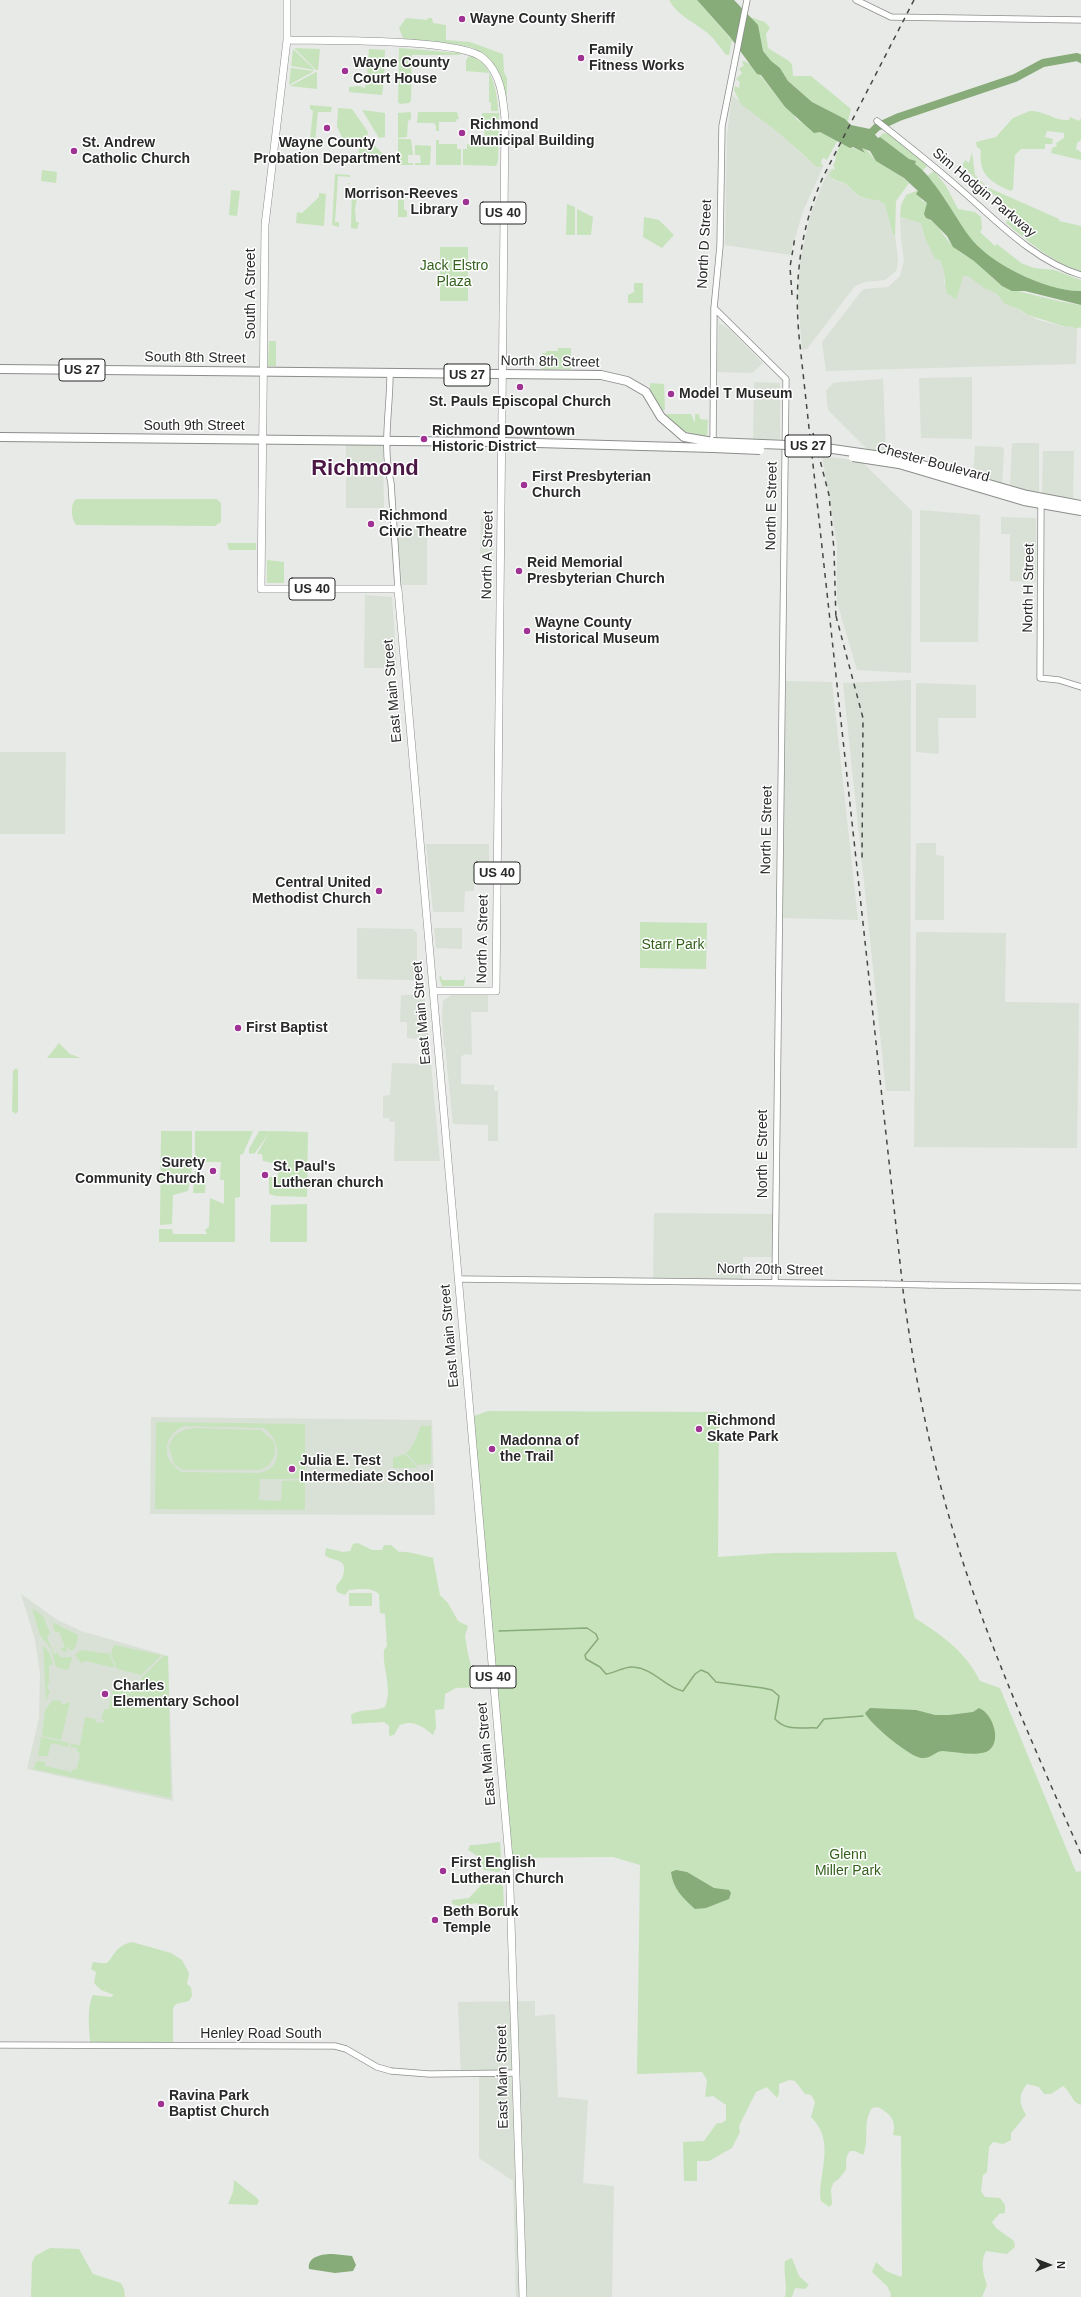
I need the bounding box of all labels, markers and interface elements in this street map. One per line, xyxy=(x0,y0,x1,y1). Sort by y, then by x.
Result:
place label: Wayne County Sheriff xyxy=(470,11,615,27)
marker: Wayne County Sheriff xyxy=(457,14,467,24)
place label: Family Fitness Works xyxy=(589,42,684,74)
marker: Family Fitness Works xyxy=(576,53,586,63)
place label: Wayne County Court House xyxy=(353,55,450,88)
marker: Wayne County Court House xyxy=(340,66,350,76)
place label: Richmond Municipal Building xyxy=(470,117,594,150)
marker: Wayne County Probation Department xyxy=(322,123,332,133)
marker: Richmond Municipal Building xyxy=(457,128,467,138)
place label: St. Andrew Catholic Church xyxy=(82,135,190,168)
place label: Wayne County Probation Department xyxy=(253,135,401,168)
street label: Sim Hodgin Parkway xyxy=(929,145,1039,241)
marker: St. Andrew Catholic Church xyxy=(69,146,79,156)
place label: Morrison-Reeves Library xyxy=(344,186,458,218)
marker: Morrison-Reeves Library xyxy=(461,197,471,207)
street label: North D Street xyxy=(694,199,716,289)
road number: US 40 xyxy=(480,202,526,224)
street label: South A Street xyxy=(243,248,259,340)
park label: Jack Elstro Plaza xyxy=(420,258,488,290)
street label: South 8th Street xyxy=(144,349,246,367)
street label: North 8th Street xyxy=(500,353,600,371)
road number: US 27 xyxy=(59,359,105,381)
road number: US 27 xyxy=(444,364,490,386)
marker: St. Pauls Episcopal Church xyxy=(515,382,525,392)
place label: Model T Museum xyxy=(679,386,793,402)
marker: Model T Museum xyxy=(666,389,676,399)
place label: St. Pauls Episcopal Church xyxy=(429,394,611,410)
street label: South 9th Street xyxy=(143,418,245,434)
place label: Richmond Downtown Historic District xyxy=(432,423,575,456)
marker: Richmond Downtown Historic District xyxy=(419,434,429,444)
road number: US 27 xyxy=(785,435,831,457)
street label: Chester Boulevard xyxy=(875,440,991,486)
district label: Richmond xyxy=(311,456,419,482)
street label: North E Street xyxy=(763,462,781,550)
place label: First Presbyterian Church xyxy=(532,469,651,502)
marker: First Presbyterian Church xyxy=(519,480,529,490)
place label: Richmond Civic Theatre xyxy=(379,508,467,540)
street label: North A Street xyxy=(479,511,497,599)
marker: Richmond Civic Theatre xyxy=(366,519,376,529)
street label: North H Street xyxy=(1020,543,1038,633)
place label: Reid Memorial Presbyterian Church xyxy=(527,555,665,588)
marker: Reid Memorial Presbyterian Church xyxy=(514,566,524,576)
road number: US 40 xyxy=(289,578,335,600)
place label: Wayne County Historical Museum xyxy=(535,615,659,648)
marker: Wayne County Historical Museum xyxy=(522,626,532,636)
street label: East Main Street xyxy=(380,639,406,743)
street label: North E Street xyxy=(758,786,776,874)
road number: US 40 xyxy=(474,862,520,884)
place label: Central United Methodist Church xyxy=(252,875,371,908)
marker: Central United Methodist Church xyxy=(374,886,384,896)
street label: North A Street xyxy=(474,895,492,983)
park label: Starr Park xyxy=(641,937,705,953)
street label: East Main Street xyxy=(409,961,435,1065)
place label: First Baptist xyxy=(246,1020,328,1036)
marker: First Baptist xyxy=(233,1023,243,1033)
street label: North E Street xyxy=(755,1110,771,1198)
place label: Surety Community Church xyxy=(75,1155,205,1188)
place label: St. Paul's Lutheran church xyxy=(273,1159,383,1192)
marker: Surety Community Church xyxy=(208,1166,218,1176)
marker: St. Paul's Lutheran church xyxy=(260,1170,270,1180)
street label: North 20th Street xyxy=(717,1261,823,1279)
street label: East Main Street xyxy=(437,1284,463,1388)
place label: Richmond Skate Park xyxy=(707,1413,779,1446)
marker: Richmond Skate Park xyxy=(694,1424,704,1434)
place label: Madonna of the Trail xyxy=(500,1433,579,1466)
marker: Madonna of the Trail xyxy=(487,1444,497,1454)
place label: Julia E. Test Intermediate School xyxy=(300,1453,434,1486)
marker: Julia E. Test Intermediate School xyxy=(287,1464,297,1474)
road number: US 40 xyxy=(470,1666,516,1688)
place label: Charles Elementary School xyxy=(113,1678,239,1710)
marker: Charles Elementary School xyxy=(100,1689,110,1699)
street label: East Main Street xyxy=(474,1702,500,1806)
park label: Glenn Miller Park xyxy=(815,1847,881,1880)
place label: First English Lutheran Church xyxy=(451,1855,564,1888)
marker: First English Lutheran Church xyxy=(438,1866,448,1876)
place label: Beth Boruk Temple xyxy=(443,1904,518,1936)
marker: Beth Boruk Temple xyxy=(430,1915,440,1925)
street label: East Main Street xyxy=(494,2025,512,2129)
street label: Henley Road South xyxy=(200,2026,322,2042)
place label: Ravina Park Baptist Church xyxy=(169,2088,269,2120)
marker: Ravina Park Baptist Church xyxy=(156,2099,166,2109)
north arrow xyxy=(1029,2245,1069,2285)
text: N xyxy=(1055,2261,1067,2269)

